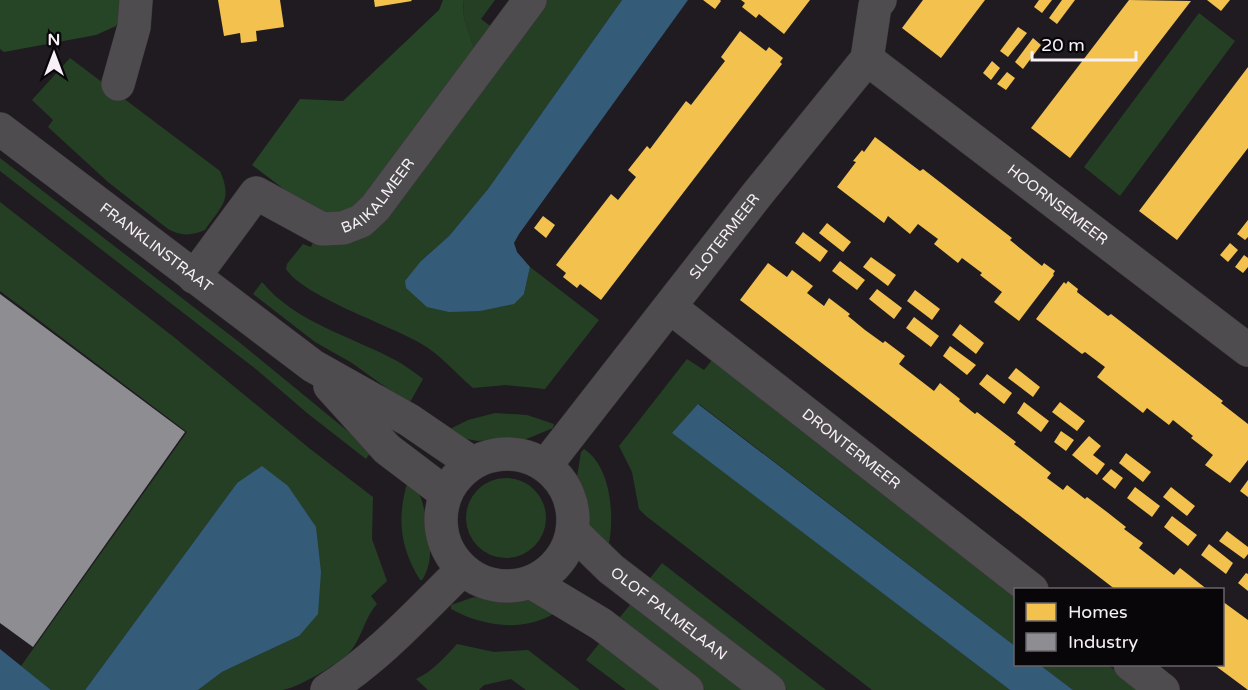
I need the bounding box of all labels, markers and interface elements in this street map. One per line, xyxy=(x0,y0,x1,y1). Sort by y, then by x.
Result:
north arrow xyxy=(24,24,84,84)
scale bar xyxy=(1032,24,1136,62)
text: N xyxy=(48,30,60,50)
text: 20 m xyxy=(1041,34,1085,56)
street label: BAIKALMEER xyxy=(338,155,418,237)
street label: HOORNSEMEER xyxy=(1004,161,1112,249)
street label: SLOTERMEER xyxy=(685,190,763,283)
street label: FRANKLINSTRAAT xyxy=(96,199,216,296)
street label: DRONTERMEER xyxy=(798,405,904,493)
street label: OLOF PALMELAAN xyxy=(607,563,731,664)
legend xyxy=(1014,588,1224,666)
text: Homes xyxy=(1068,601,1128,623)
text: Industry xyxy=(1068,631,1139,653)

